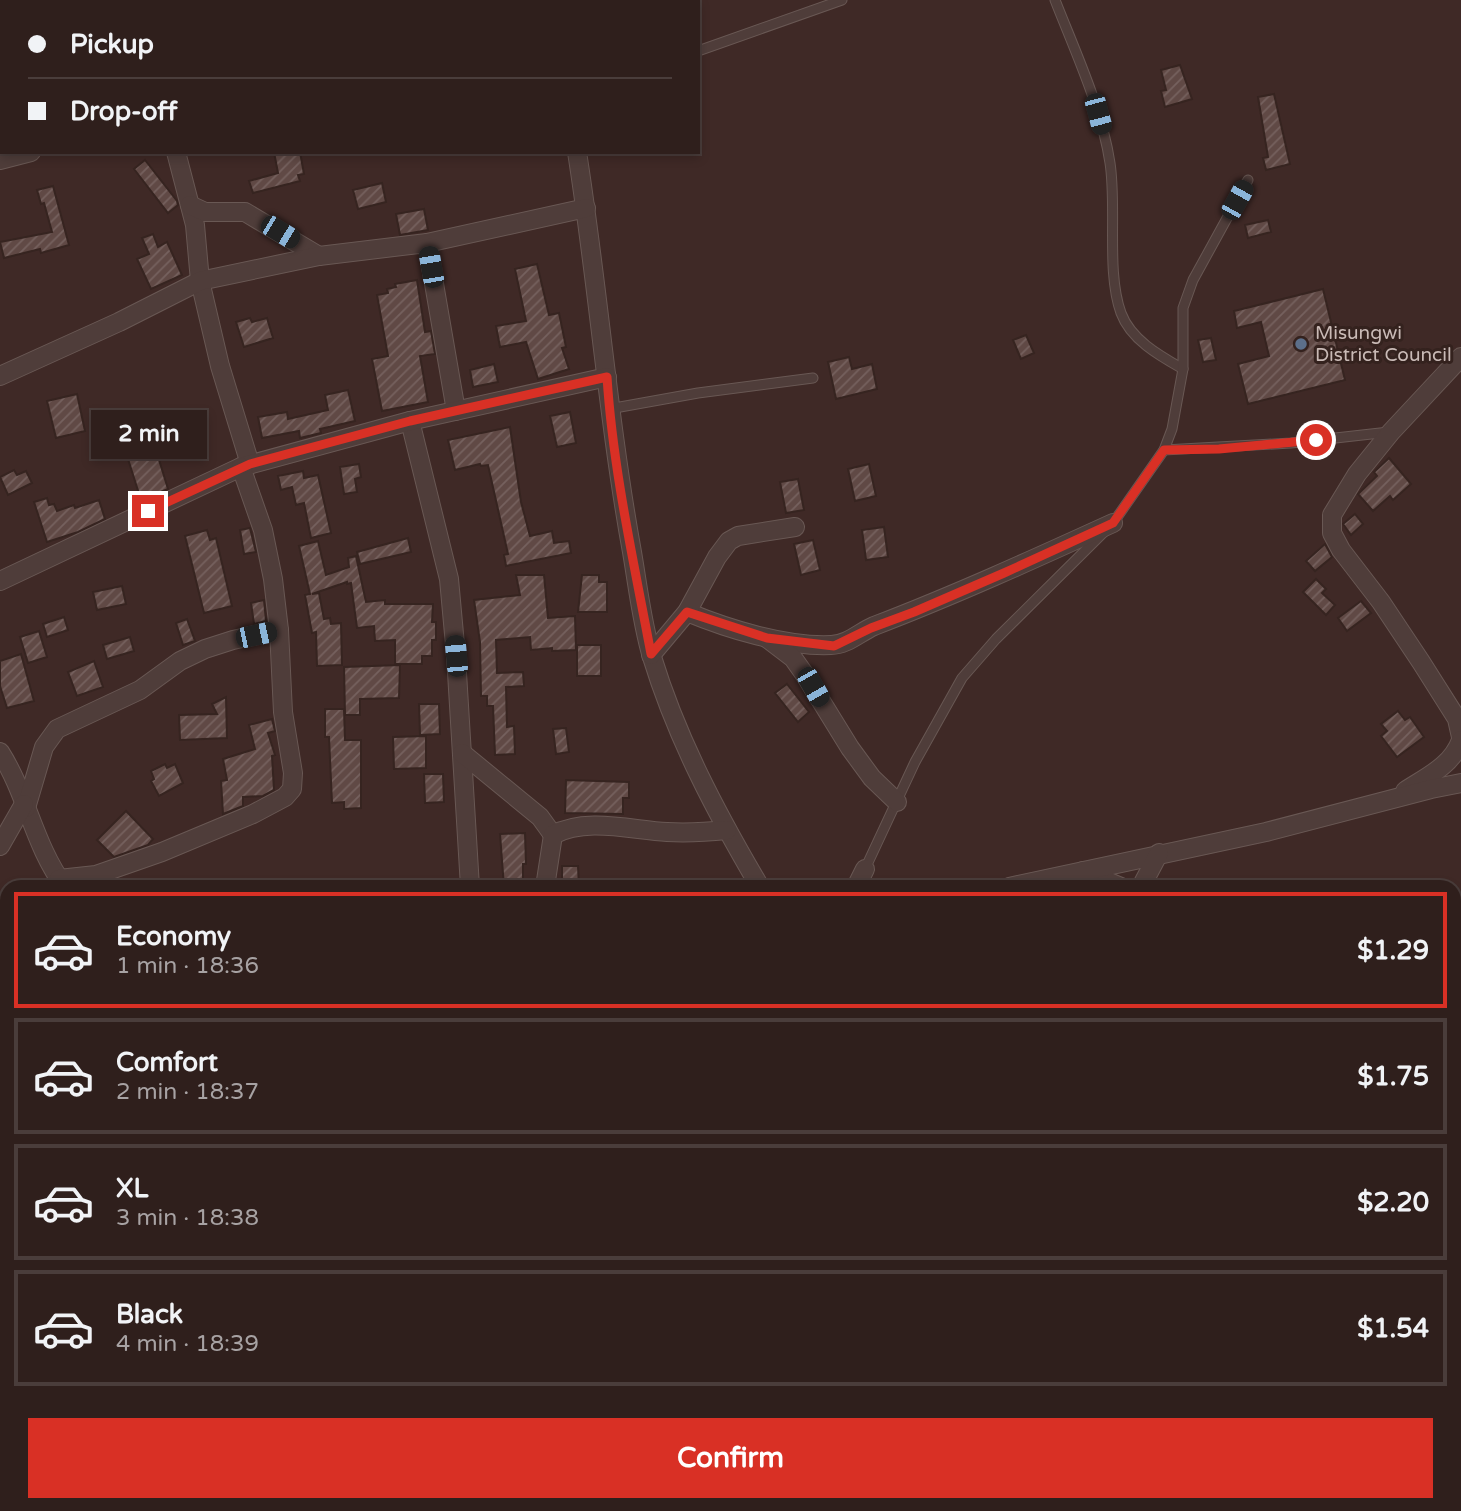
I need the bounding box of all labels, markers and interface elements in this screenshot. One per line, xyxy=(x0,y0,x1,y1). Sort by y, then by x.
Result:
text: Pickup xyxy=(70,29,154,60)
car xyxy=(1083,91,1114,137)
text: Drop-off xyxy=(70,96,177,127)
car xyxy=(1218,177,1257,223)
car xyxy=(257,212,304,252)
car xyxy=(418,244,445,290)
place label: Misungwi District Council xyxy=(1315,322,1452,366)
marker: Misungwi District Council xyxy=(1293,336,1309,352)
callout: 2 min xyxy=(90,410,206,458)
text: 2 min xyxy=(118,420,180,448)
route start xyxy=(1300,424,1332,456)
route end xyxy=(132,495,164,527)
car xyxy=(234,620,279,650)
car xyxy=(444,634,469,678)
car xyxy=(794,664,833,710)
icon: car xyxy=(32,919,95,982)
text: Economy xyxy=(116,921,231,952)
text: $1.29 xyxy=(1357,935,1429,966)
text: 1 min · 18:36 xyxy=(116,952,259,980)
icon: car xyxy=(32,1045,95,1108)
text: Comfort xyxy=(116,1047,218,1078)
text: $1.75 xyxy=(1357,1061,1429,1092)
text: 2 min · 18:37 xyxy=(116,1078,259,1106)
icon: car xyxy=(32,1171,95,1234)
text: XL xyxy=(116,1173,148,1204)
text: $2.20 xyxy=(1357,1187,1429,1218)
text: 3 min · 18:38 xyxy=(116,1204,259,1232)
icon: car xyxy=(32,1297,95,1360)
text: Black xyxy=(116,1299,183,1330)
text: $1.54 xyxy=(1357,1313,1429,1344)
text: 4 min · 18:39 xyxy=(116,1330,259,1358)
button: Confirm xyxy=(28,1418,1433,1498)

